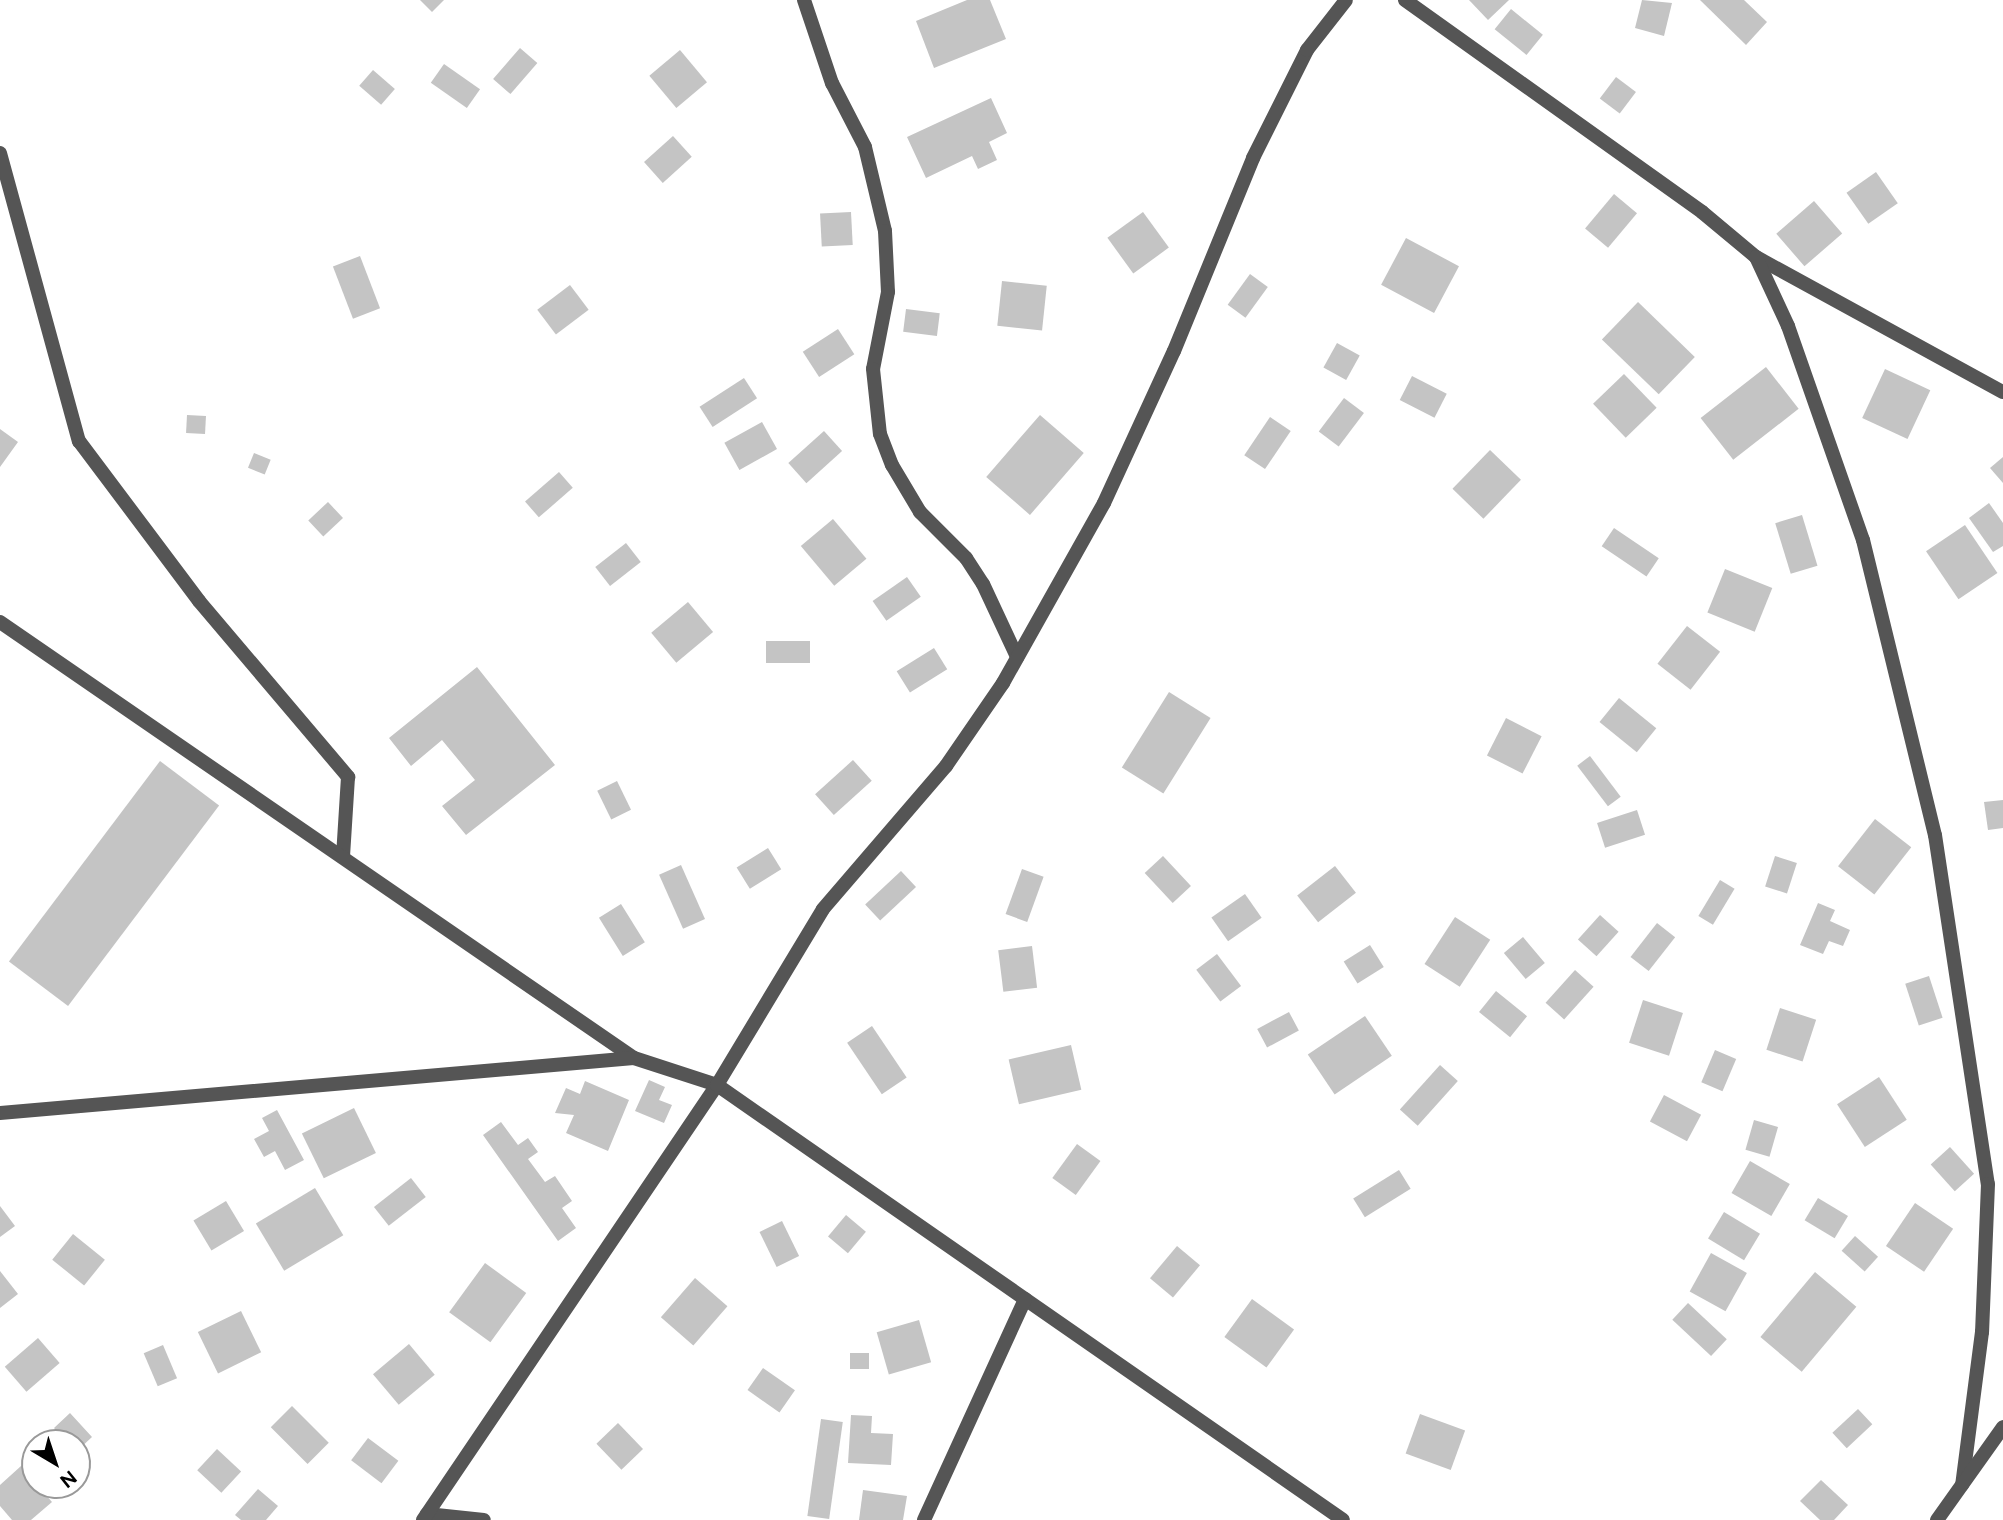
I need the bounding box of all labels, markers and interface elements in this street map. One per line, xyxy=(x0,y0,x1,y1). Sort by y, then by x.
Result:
north arrow xyxy=(21,1429,91,1499)
text: N xyxy=(55,1466,81,1493)

